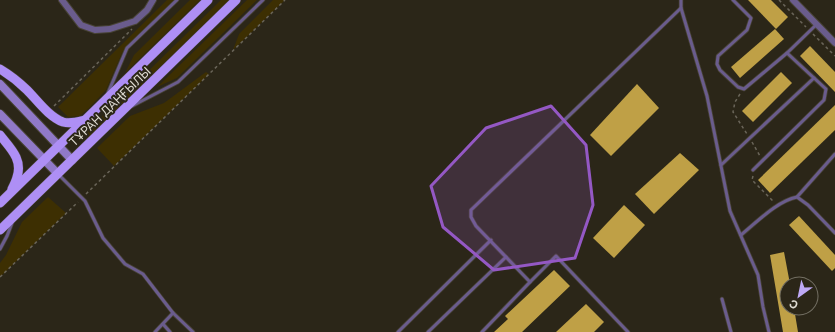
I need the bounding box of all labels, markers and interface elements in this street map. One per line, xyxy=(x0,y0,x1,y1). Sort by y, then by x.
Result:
street label: ТҰРАН ДАҢҒЫЛЫ xyxy=(66,64,154,149)
north arrow xyxy=(779,276,819,316)
text: С xyxy=(786,296,801,312)

